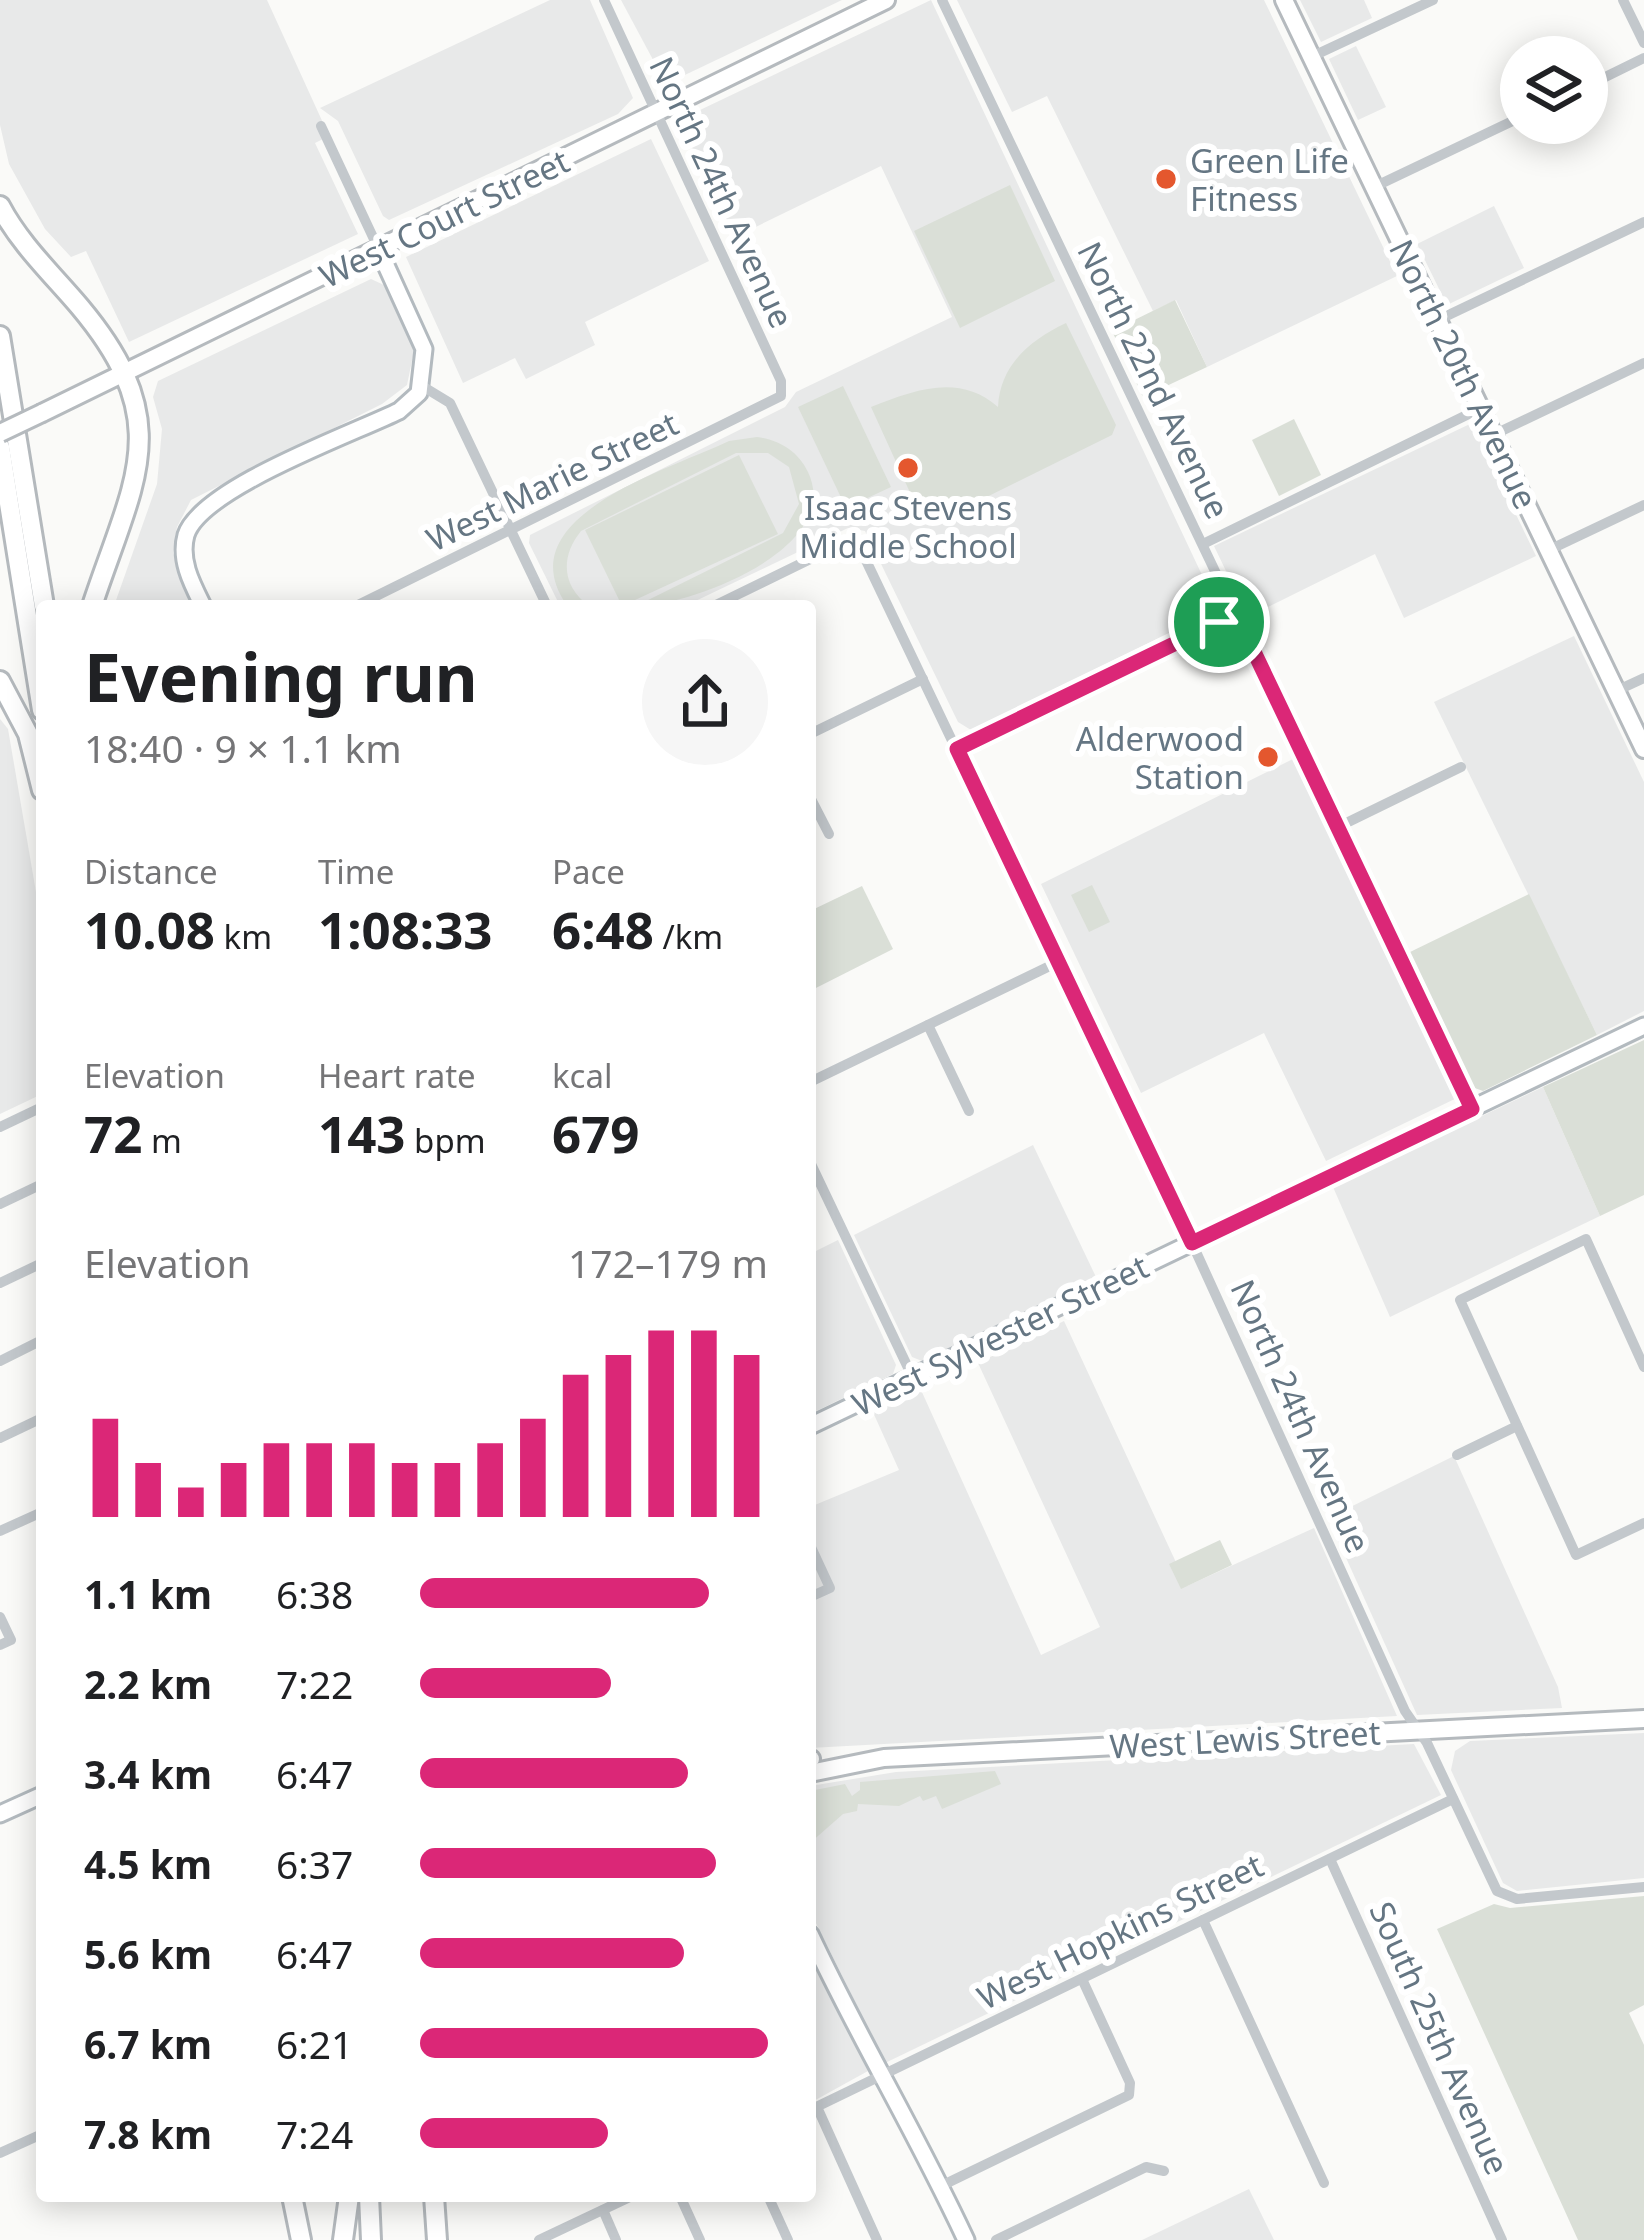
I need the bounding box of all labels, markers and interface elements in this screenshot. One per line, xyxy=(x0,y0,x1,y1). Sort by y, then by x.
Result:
map controls xyxy=(1500,36,1608,144)
button: layers xyxy=(1500,36,1608,144)
street label: North 24th Avenue xyxy=(639,49,805,335)
street label: West Court Street xyxy=(312,138,576,298)
place label: Green Life Fitness xyxy=(1190,138,1349,221)
marker: Green Life Fitness xyxy=(1153,166,1179,192)
street label: North 20th Avenue xyxy=(1379,232,1549,516)
street label: North 22nd Avenue xyxy=(1067,234,1241,526)
street label: West Marie Street xyxy=(419,400,685,561)
marker: Isaac Stevens Middle School xyxy=(895,455,921,481)
place label: Isaac Stevens Middle School xyxy=(799,485,1017,568)
pin xyxy=(1168,571,1270,673)
icon: arrive xyxy=(1186,589,1252,655)
text: Evening run xyxy=(84,631,478,721)
button: share xyxy=(642,639,768,765)
place label: Alderwood Station xyxy=(1076,716,1244,799)
text: 18:40 · 9 × 1.1 km xyxy=(84,721,402,774)
marker: Alderwood Station xyxy=(1255,744,1281,770)
text: Distance xyxy=(84,849,218,894)
text: Time xyxy=(318,849,394,894)
text: Pace xyxy=(552,849,625,894)
text: 10.08 xyxy=(84,894,215,964)
text: 1:08:33 xyxy=(318,894,493,964)
text: 6:48 xyxy=(552,894,654,964)
text: km xyxy=(215,914,272,959)
text: /km xyxy=(654,914,723,959)
text: Elevation xyxy=(84,1053,225,1098)
text: Heart rate xyxy=(318,1053,476,1098)
text: kcal xyxy=(552,1053,613,1098)
text: 72 xyxy=(84,1098,142,1168)
text: 143 xyxy=(318,1098,406,1168)
text: 679 xyxy=(552,1098,640,1168)
text: m xyxy=(142,1118,182,1163)
text: bpm xyxy=(406,1118,486,1163)
text: Elevation xyxy=(84,1236,251,1289)
text: 172–179 m xyxy=(568,1236,768,1289)
street label: West Sylvester Street xyxy=(844,1244,1156,1426)
street label: North 24th Avenue xyxy=(1221,1273,1381,1559)
text: 1.1 km xyxy=(84,1567,212,1620)
text: 6:38 xyxy=(276,1567,353,1620)
text: 2.2 km xyxy=(84,1657,212,1710)
text: 7:22 xyxy=(276,1657,353,1710)
street label: West Lewis Street xyxy=(1108,1709,1382,1769)
text: 3.4 km xyxy=(84,1747,212,1800)
text: 6:47 xyxy=(276,1747,353,1800)
text: 4.5 km xyxy=(84,1837,212,1890)
text: 6:37 xyxy=(276,1837,353,1890)
street label: West Hopkins Street xyxy=(970,1842,1270,2020)
street label: South 25th Avenue xyxy=(1360,1895,1520,2181)
text: 5.6 km xyxy=(84,1927,212,1980)
text: 6:47 xyxy=(276,1927,353,1980)
text: 6.7 km xyxy=(84,2017,212,2070)
text: 6:21 xyxy=(276,2017,353,2070)
text: 7.8 km xyxy=(84,2107,212,2160)
text: 7:24 xyxy=(276,2107,353,2160)

